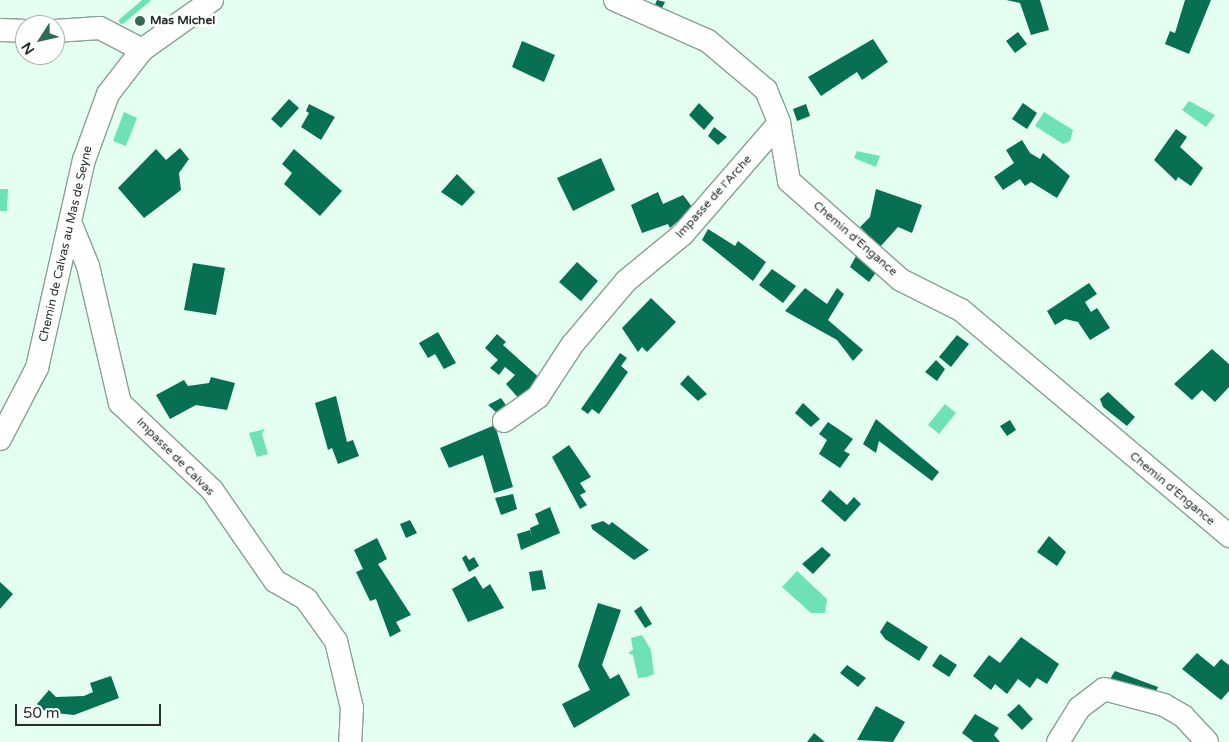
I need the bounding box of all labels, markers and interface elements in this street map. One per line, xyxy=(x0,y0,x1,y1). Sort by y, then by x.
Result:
place label: Mas Michel xyxy=(150,14,215,28)
north arrow xyxy=(15,15,65,65)
marker: Mas Michel xyxy=(134,15,146,27)
text: N xyxy=(18,39,38,58)
street label: Chemin de Calvas au Mas de Seyne xyxy=(36,145,96,343)
street label: Impasse de l'Arche xyxy=(673,152,755,242)
street label: Chemin d'Engance xyxy=(810,199,900,279)
street label: Impasse de Calvas xyxy=(133,415,217,499)
street label: Chemin d'Engance xyxy=(1126,449,1218,529)
scale bar xyxy=(18,694,164,726)
text: 50 m xyxy=(23,704,60,722)

